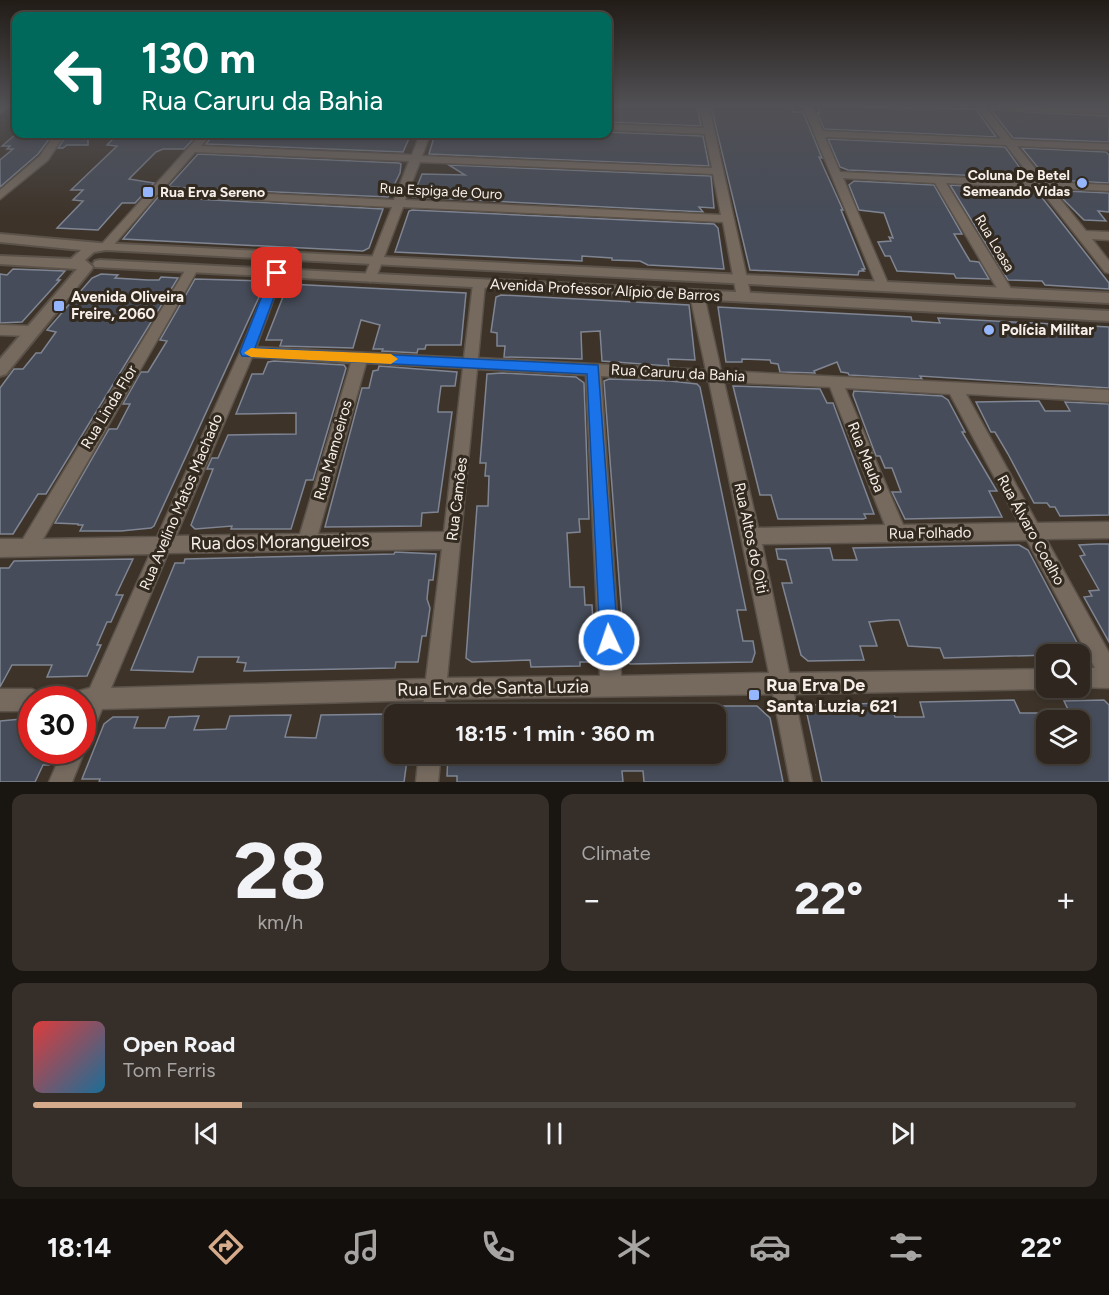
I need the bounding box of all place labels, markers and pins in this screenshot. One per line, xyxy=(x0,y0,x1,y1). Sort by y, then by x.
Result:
place label: Coluna De Betel Semeando Vidas xyxy=(962,167,1070,200)
marker: Coluna De Betel Semeando Vidas xyxy=(1075,176,1089,190)
place label: Rua Erva Sereno xyxy=(160,184,265,201)
marker: Rua Erva Sereno xyxy=(141,185,155,199)
pin xyxy=(251,247,302,298)
place label: Avenida Oliveira Freire, 2060 xyxy=(71,288,184,323)
marker: Avenida Oliveira Freire, 2060 xyxy=(52,299,66,313)
place label: Polícia Militar xyxy=(1001,321,1094,339)
marker: Polícia Militar xyxy=(982,323,996,337)
place label: Rua Erva De Santa Luzia, 621 xyxy=(766,674,898,717)
marker: Rua Erva De Santa Luzia, 621 xyxy=(747,688,761,702)

